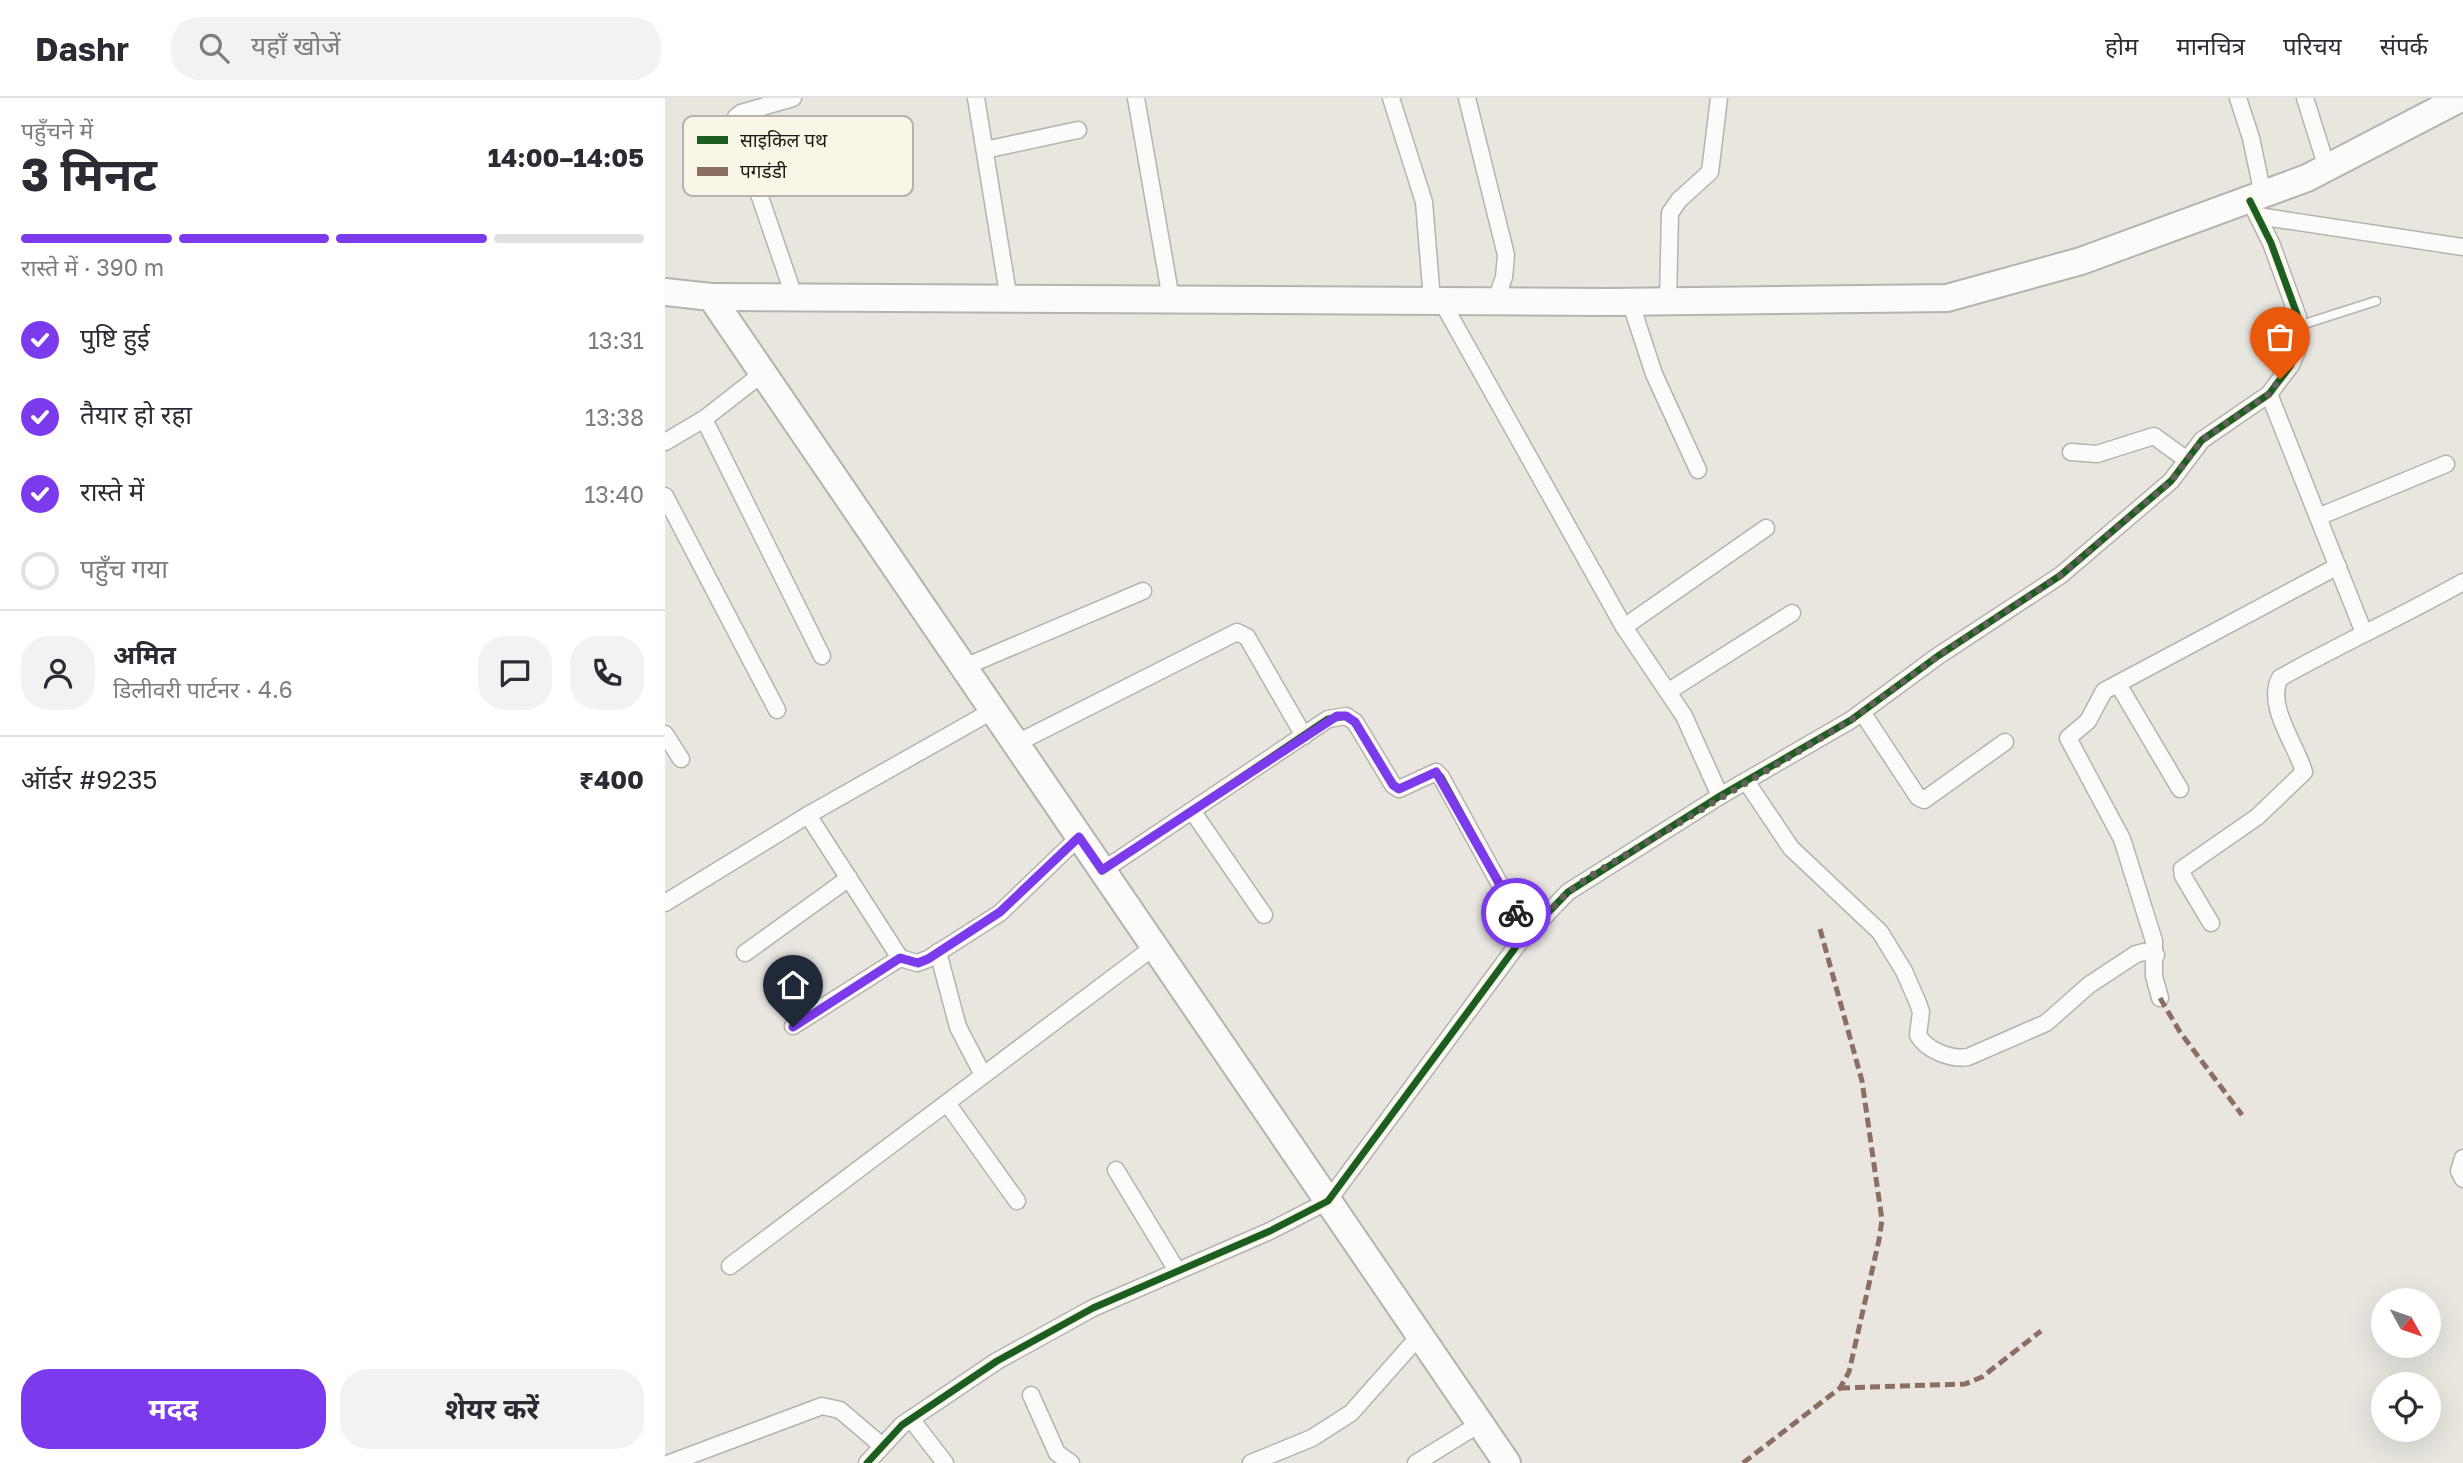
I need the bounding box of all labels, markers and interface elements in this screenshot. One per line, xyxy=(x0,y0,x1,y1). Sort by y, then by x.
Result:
search box xyxy=(171,17,661,80)
text: Dashr xyxy=(35,29,129,68)
icon: search xyxy=(195,29,233,67)
text: यहाँ खोजें xyxy=(251,30,340,61)
text: होम xyxy=(2105,31,2138,60)
text: मानचित्र xyxy=(2176,31,2245,60)
text: परिचय xyxy=(2283,31,2342,60)
text: संपर्क xyxy=(2380,31,2428,60)
text: पहुँचने में xyxy=(21,116,93,144)
legend xyxy=(683,116,913,196)
text: साइकिल पथ xyxy=(740,128,828,151)
text: 14:00–14:05 xyxy=(488,142,644,173)
text: 3 मिनट xyxy=(21,146,157,201)
text: पगडंडी xyxy=(740,159,788,182)
text: रास्ते में · 390 m xyxy=(21,253,164,281)
pin xyxy=(2250,307,2310,379)
icon: bag xyxy=(2261,318,2299,356)
icon: check xyxy=(21,321,59,359)
text: पुष्टि हुई xyxy=(80,322,150,353)
text: 13:31 xyxy=(588,326,644,354)
icon: check xyxy=(21,398,59,436)
text: तैयार हो रहा xyxy=(80,399,192,430)
text: 13:38 xyxy=(585,403,644,431)
icon: check xyxy=(21,475,59,513)
text: रास्ते में xyxy=(80,476,144,507)
text: 13:40 xyxy=(584,480,644,508)
text: पहुँच गया xyxy=(80,553,168,584)
button: person xyxy=(21,636,95,710)
button: chat xyxy=(478,636,552,710)
button: phone xyxy=(570,636,644,710)
text: अमित xyxy=(113,639,176,670)
text: डिलीवरी पार्टनर · 4.6 xyxy=(113,675,293,703)
text: ऑर्डर #9235 xyxy=(21,764,157,795)
text: ₹400 xyxy=(579,764,644,795)
courier xyxy=(1481,878,1551,948)
icon: bike xyxy=(1497,894,1535,932)
pin xyxy=(763,955,823,1027)
icon: home xyxy=(774,966,812,1004)
north arrow xyxy=(2371,1288,2441,1358)
map controls xyxy=(2371,1288,2441,1442)
button: मदद xyxy=(21,1369,326,1449)
button: शेयर करें xyxy=(340,1369,644,1449)
button: locate xyxy=(2371,1372,2441,1442)

